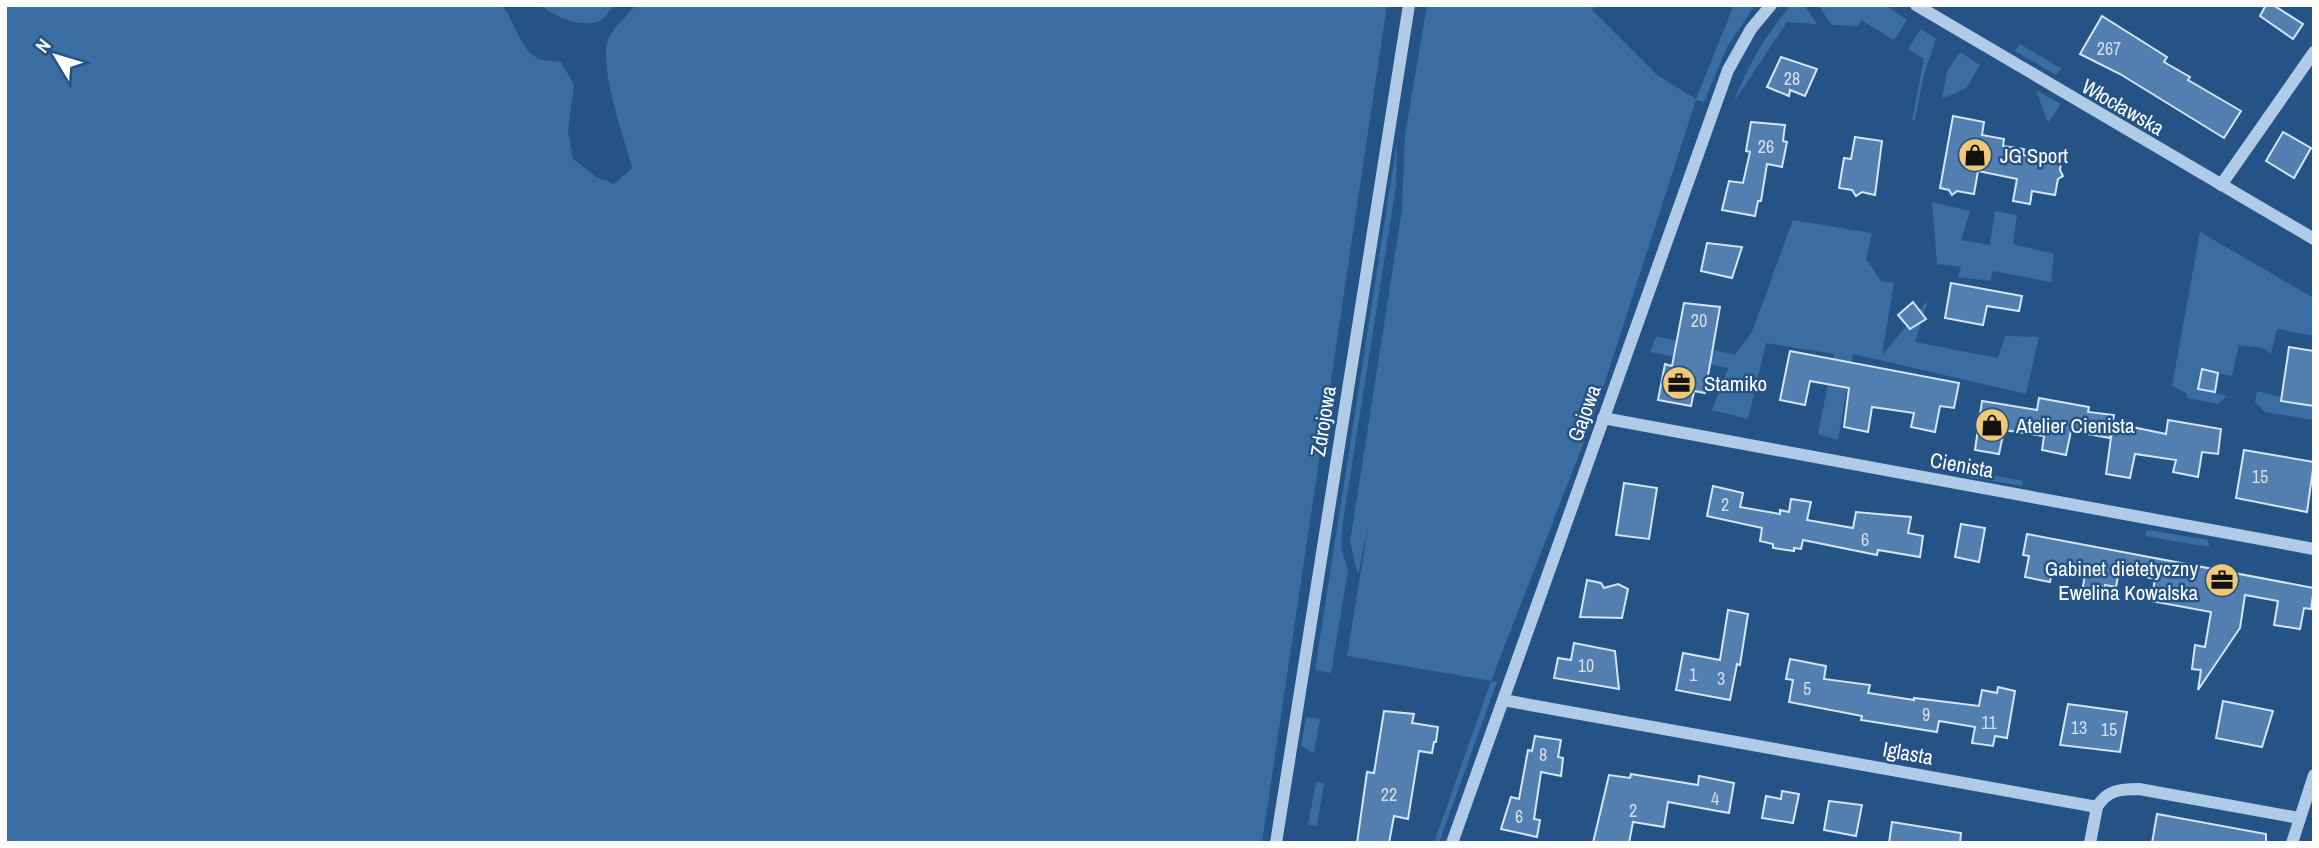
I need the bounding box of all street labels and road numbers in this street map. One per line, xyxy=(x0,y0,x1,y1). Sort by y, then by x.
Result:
street label: Włocławska xyxy=(2076,72,2170,142)
street label: Gajowa xyxy=(1560,380,1608,445)
street label: Zdrojowa xyxy=(1303,383,1343,458)
street label: Cienista xyxy=(1928,445,1997,485)
street label: Iglasta xyxy=(1880,734,1936,772)

